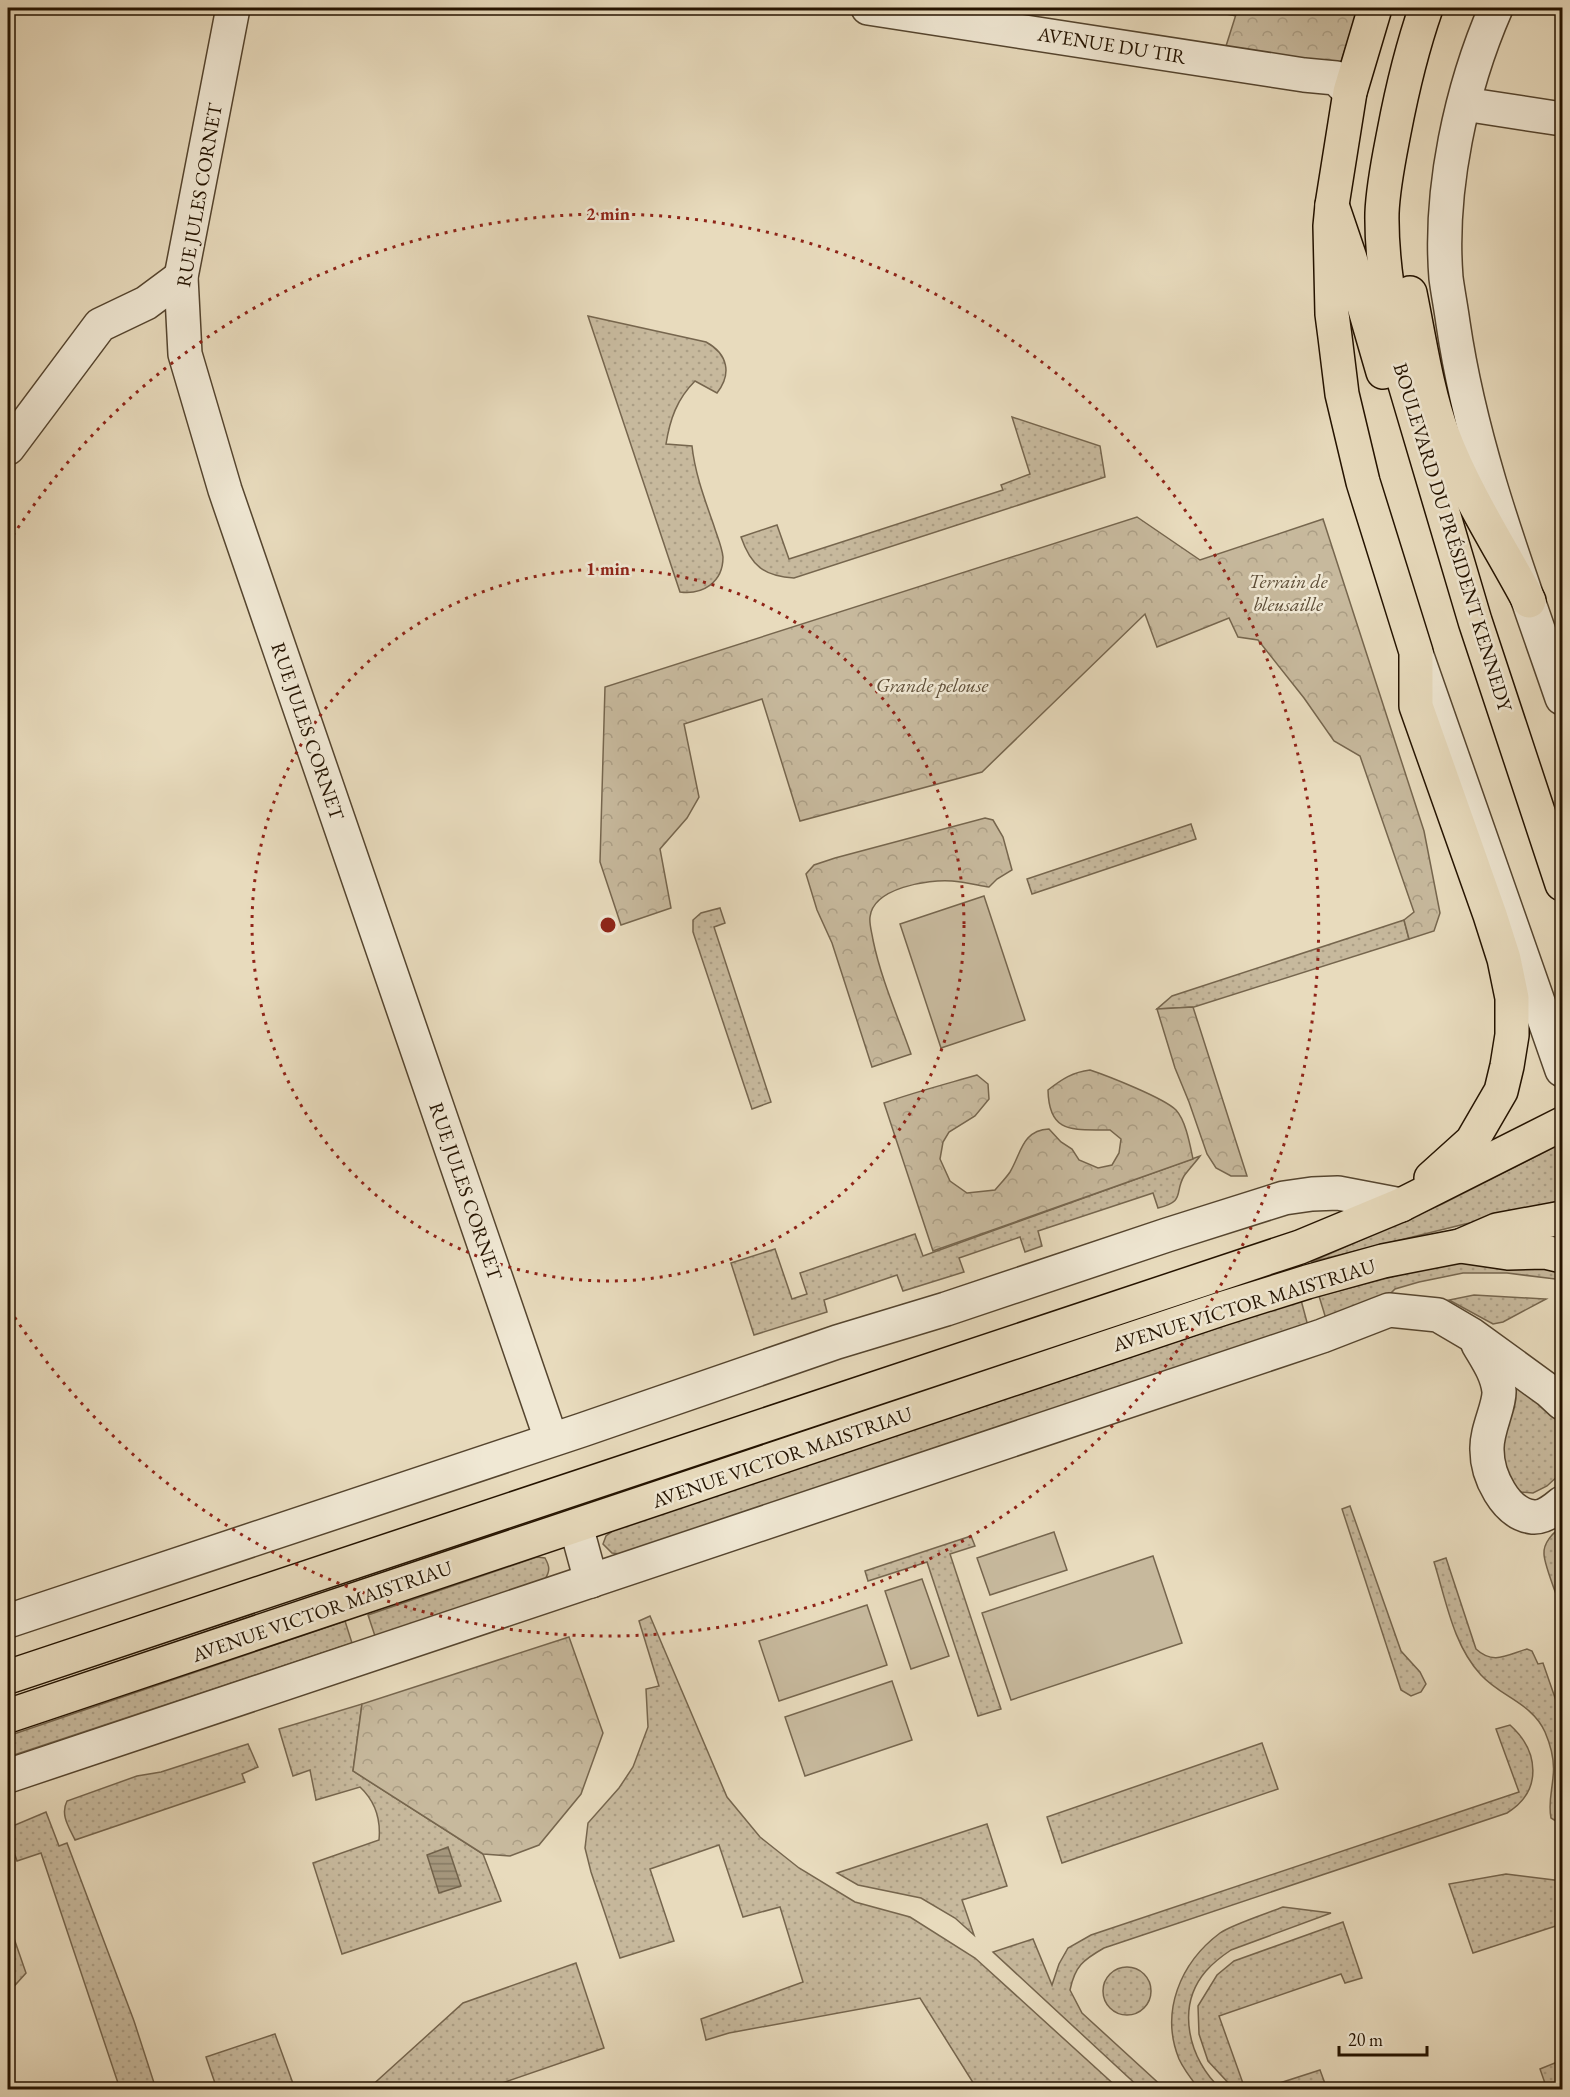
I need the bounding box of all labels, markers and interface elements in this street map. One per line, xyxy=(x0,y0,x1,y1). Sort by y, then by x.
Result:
street label: AVENUE DU TIR xyxy=(1035,20,1189,70)
street label: RUE JULES CORNET xyxy=(170,100,228,289)
text: 2 min xyxy=(586,202,630,225)
street label: BOULEVARD DU PRÉSIDENT KENNEDY xyxy=(1388,360,1519,716)
text: 1 min xyxy=(586,557,630,580)
park label: Terrain de bleusaille xyxy=(1249,568,1328,617)
street label: RUE JULES CORNET xyxy=(265,639,351,824)
park label: Grande pelouse xyxy=(876,672,988,698)
centre of rings xyxy=(598,915,618,935)
street label: RUE JULES CORNET xyxy=(423,1099,509,1284)
street label: AVENUE VICTOR MAISTRIAU xyxy=(1108,1252,1379,1358)
street label: AVENUE VICTOR MAISTRIAU xyxy=(647,1400,916,1514)
street label: AVENUE VICTOR MAISTRIAU xyxy=(187,1554,456,1668)
scale bar xyxy=(1339,2019,1428,2057)
text: 20 m xyxy=(1348,2028,1383,2051)

